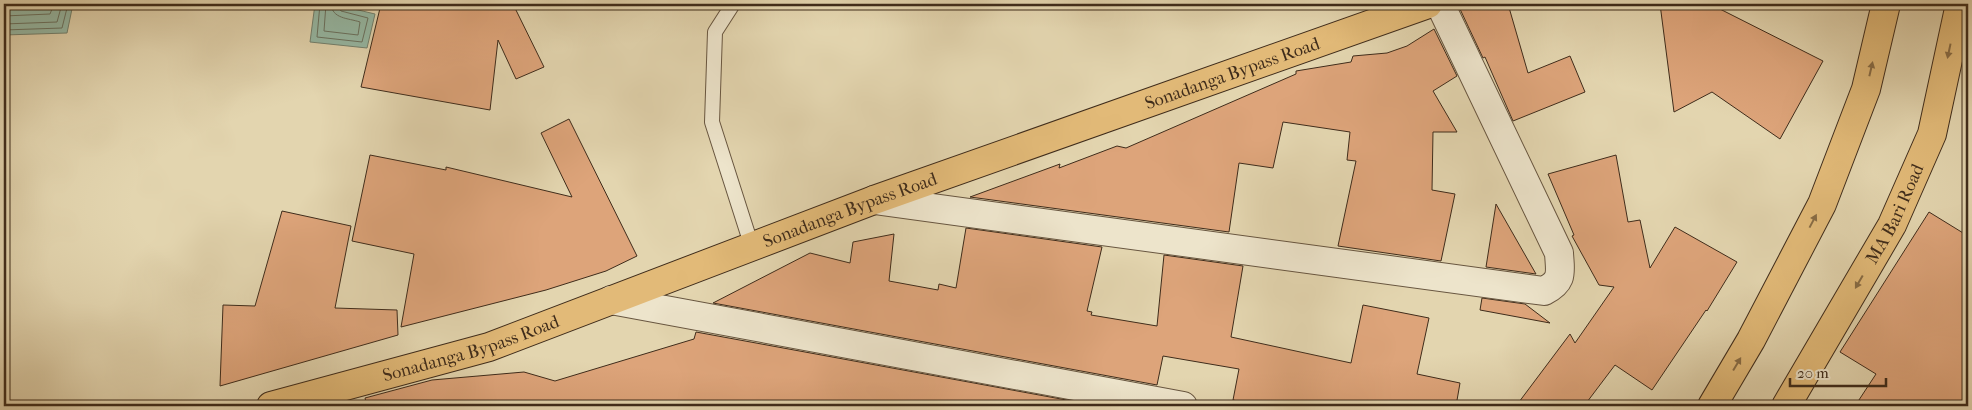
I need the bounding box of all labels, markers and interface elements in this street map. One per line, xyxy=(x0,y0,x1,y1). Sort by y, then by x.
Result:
street label: Sonadanga Bypass Road xyxy=(1142,33,1323,114)
one-way arrow xyxy=(1945,44,1953,60)
one-way arrow xyxy=(1867,62,1875,77)
street label: MA Bari Road xyxy=(1862,161,1929,268)
street label: Sonadanga Bypass Road xyxy=(760,168,940,252)
one-way arrow xyxy=(1809,214,1817,228)
one-way arrow xyxy=(1855,275,1863,290)
street label: Sonadanga Bypass Road xyxy=(380,311,562,386)
scale bar xyxy=(1790,355,1886,387)
one-way arrow xyxy=(1732,358,1741,371)
text: 20 m xyxy=(1797,364,1829,382)

